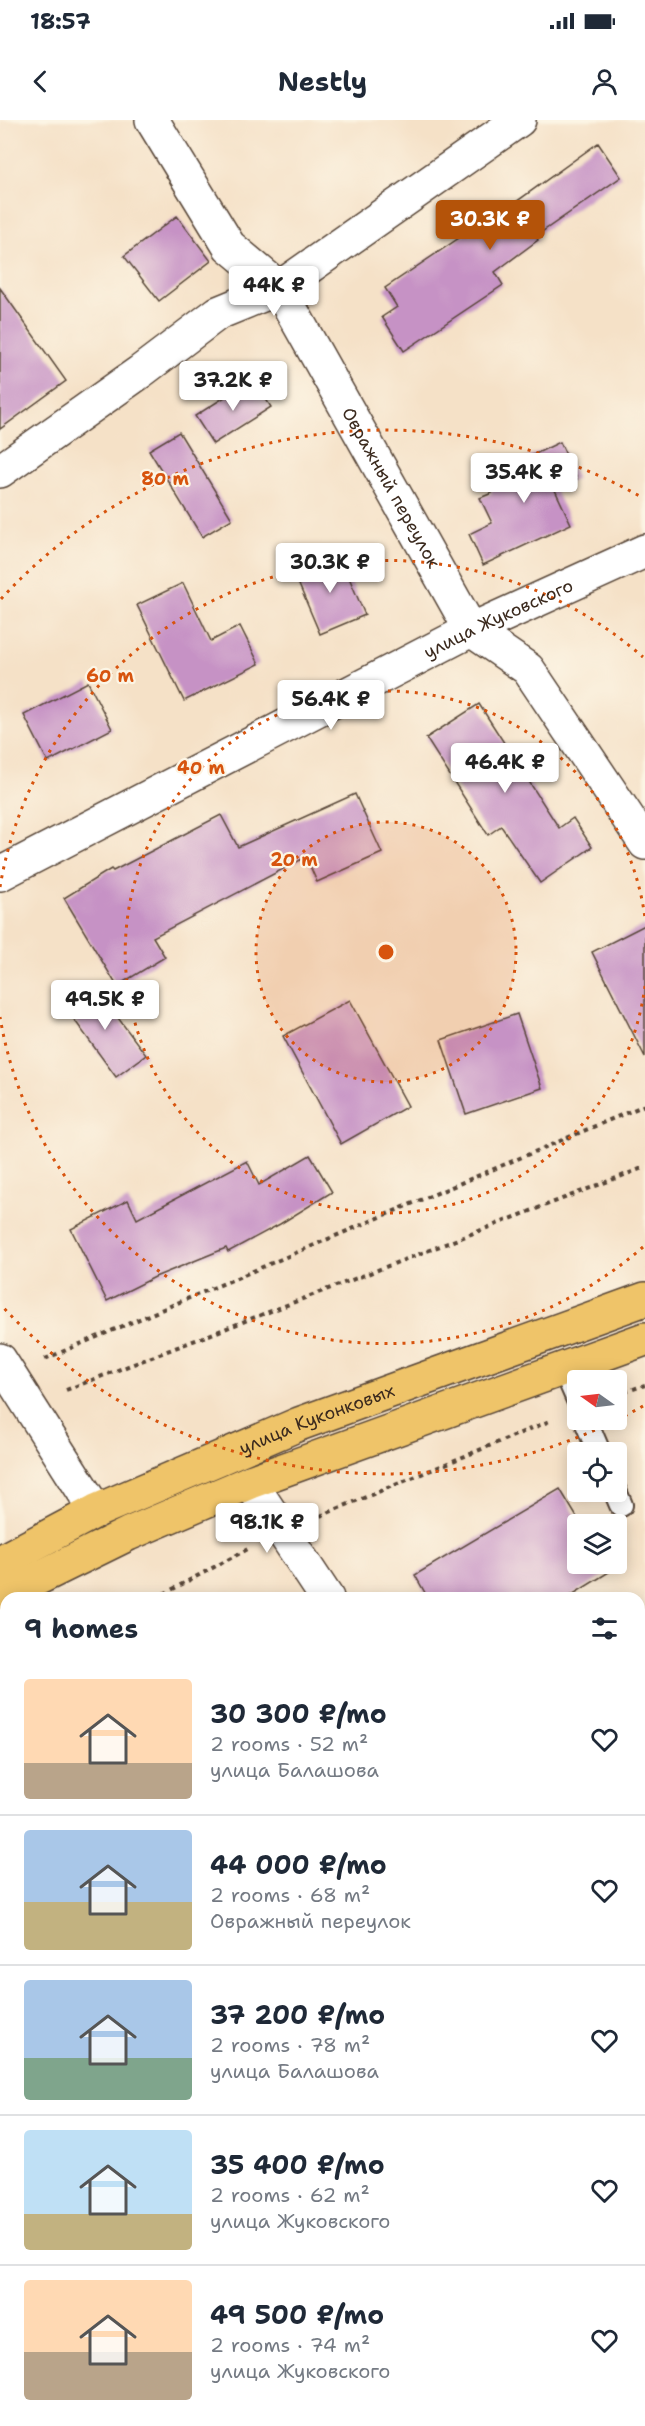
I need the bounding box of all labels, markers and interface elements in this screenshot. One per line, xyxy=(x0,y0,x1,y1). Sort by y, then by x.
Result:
text: 18:57 xyxy=(30,7,91,36)
text: Nestly xyxy=(278,63,367,100)
icon: back xyxy=(24,65,57,98)
icon: person xyxy=(588,65,621,98)
pin: 30.3K ₽ xyxy=(435,200,545,251)
text: 30.3K ₽ xyxy=(450,206,530,232)
pin: 44K ₽ xyxy=(232,266,316,317)
text: 44K ₽ xyxy=(243,272,305,298)
pin: 37.2K ₽ xyxy=(178,361,288,412)
text: 37.2K ₽ xyxy=(193,367,273,393)
street label: Овражный переулок xyxy=(336,403,446,573)
pin: 35.4K ₽ xyxy=(469,453,579,504)
text: 35.4K ₽ xyxy=(485,459,563,485)
text: 80 m xyxy=(141,467,189,491)
pin: 30.3K ₽ xyxy=(275,543,385,594)
text: 30.3K ₽ xyxy=(290,549,370,575)
street label: улица Жуковского xyxy=(420,573,577,664)
text: 60 m xyxy=(86,664,134,688)
pin: 56.4K ₽ xyxy=(276,680,386,731)
text: 56.4K ₽ xyxy=(291,686,371,712)
pin: 46.4K ₽ xyxy=(450,743,560,794)
text: 46.4K ₽ xyxy=(465,749,545,775)
text: 40 m xyxy=(177,756,225,780)
text: 20 m xyxy=(270,848,318,872)
centre of rings xyxy=(376,942,396,962)
pin: 49.5K ₽ xyxy=(50,980,160,1031)
text: 49.5K ₽ xyxy=(65,986,145,1012)
north arrow xyxy=(567,1370,627,1430)
map controls xyxy=(567,1370,627,1574)
street label: улица Куконковых xyxy=(236,1378,398,1460)
button: locate xyxy=(567,1442,627,1502)
pin: 98.1K ₽ xyxy=(212,1503,322,1554)
text: 98.1K ₽ xyxy=(230,1509,304,1535)
button: layers xyxy=(567,1514,627,1574)
text: 9 homes xyxy=(24,1611,138,1646)
icon: filters xyxy=(588,1612,621,1645)
text: 30 300 ₽/mo xyxy=(210,1696,387,1731)
icon: home xyxy=(72,1703,144,1775)
icon: heart xyxy=(588,1723,621,1756)
text: 2 rooms · 52 m² xyxy=(210,1731,368,1757)
text: улица Балашова xyxy=(210,1757,379,1783)
text: 44 000 ₽/mo xyxy=(210,1847,387,1882)
icon: home xyxy=(72,1854,144,1926)
icon: heart xyxy=(588,1874,621,1907)
text: 2 rooms · 68 m² xyxy=(210,1882,370,1908)
text: Овражный переулок xyxy=(210,1908,411,1934)
text: 37 200 ₽/mo xyxy=(210,1997,385,2032)
icon: home xyxy=(72,2004,144,2076)
icon: heart xyxy=(588,2024,621,2057)
text: 2 rooms · 78 m² xyxy=(210,2032,370,2058)
text: улица Балашова xyxy=(210,2058,379,2084)
text: 35 400 ₽/mo xyxy=(210,2147,385,2182)
icon: home xyxy=(72,2154,144,2226)
icon: heart xyxy=(588,2174,621,2207)
text: 2 rooms · 62 m² xyxy=(210,2182,370,2208)
text: улица Жуковского xyxy=(210,2208,390,2234)
text: 49 500 ₽/mo xyxy=(210,2297,384,2332)
icon: home xyxy=(72,2304,144,2376)
icon: heart xyxy=(588,2324,621,2357)
text: 2 rooms · 74 m² xyxy=(210,2332,370,2358)
text: улица Жуковского xyxy=(210,2358,390,2384)

